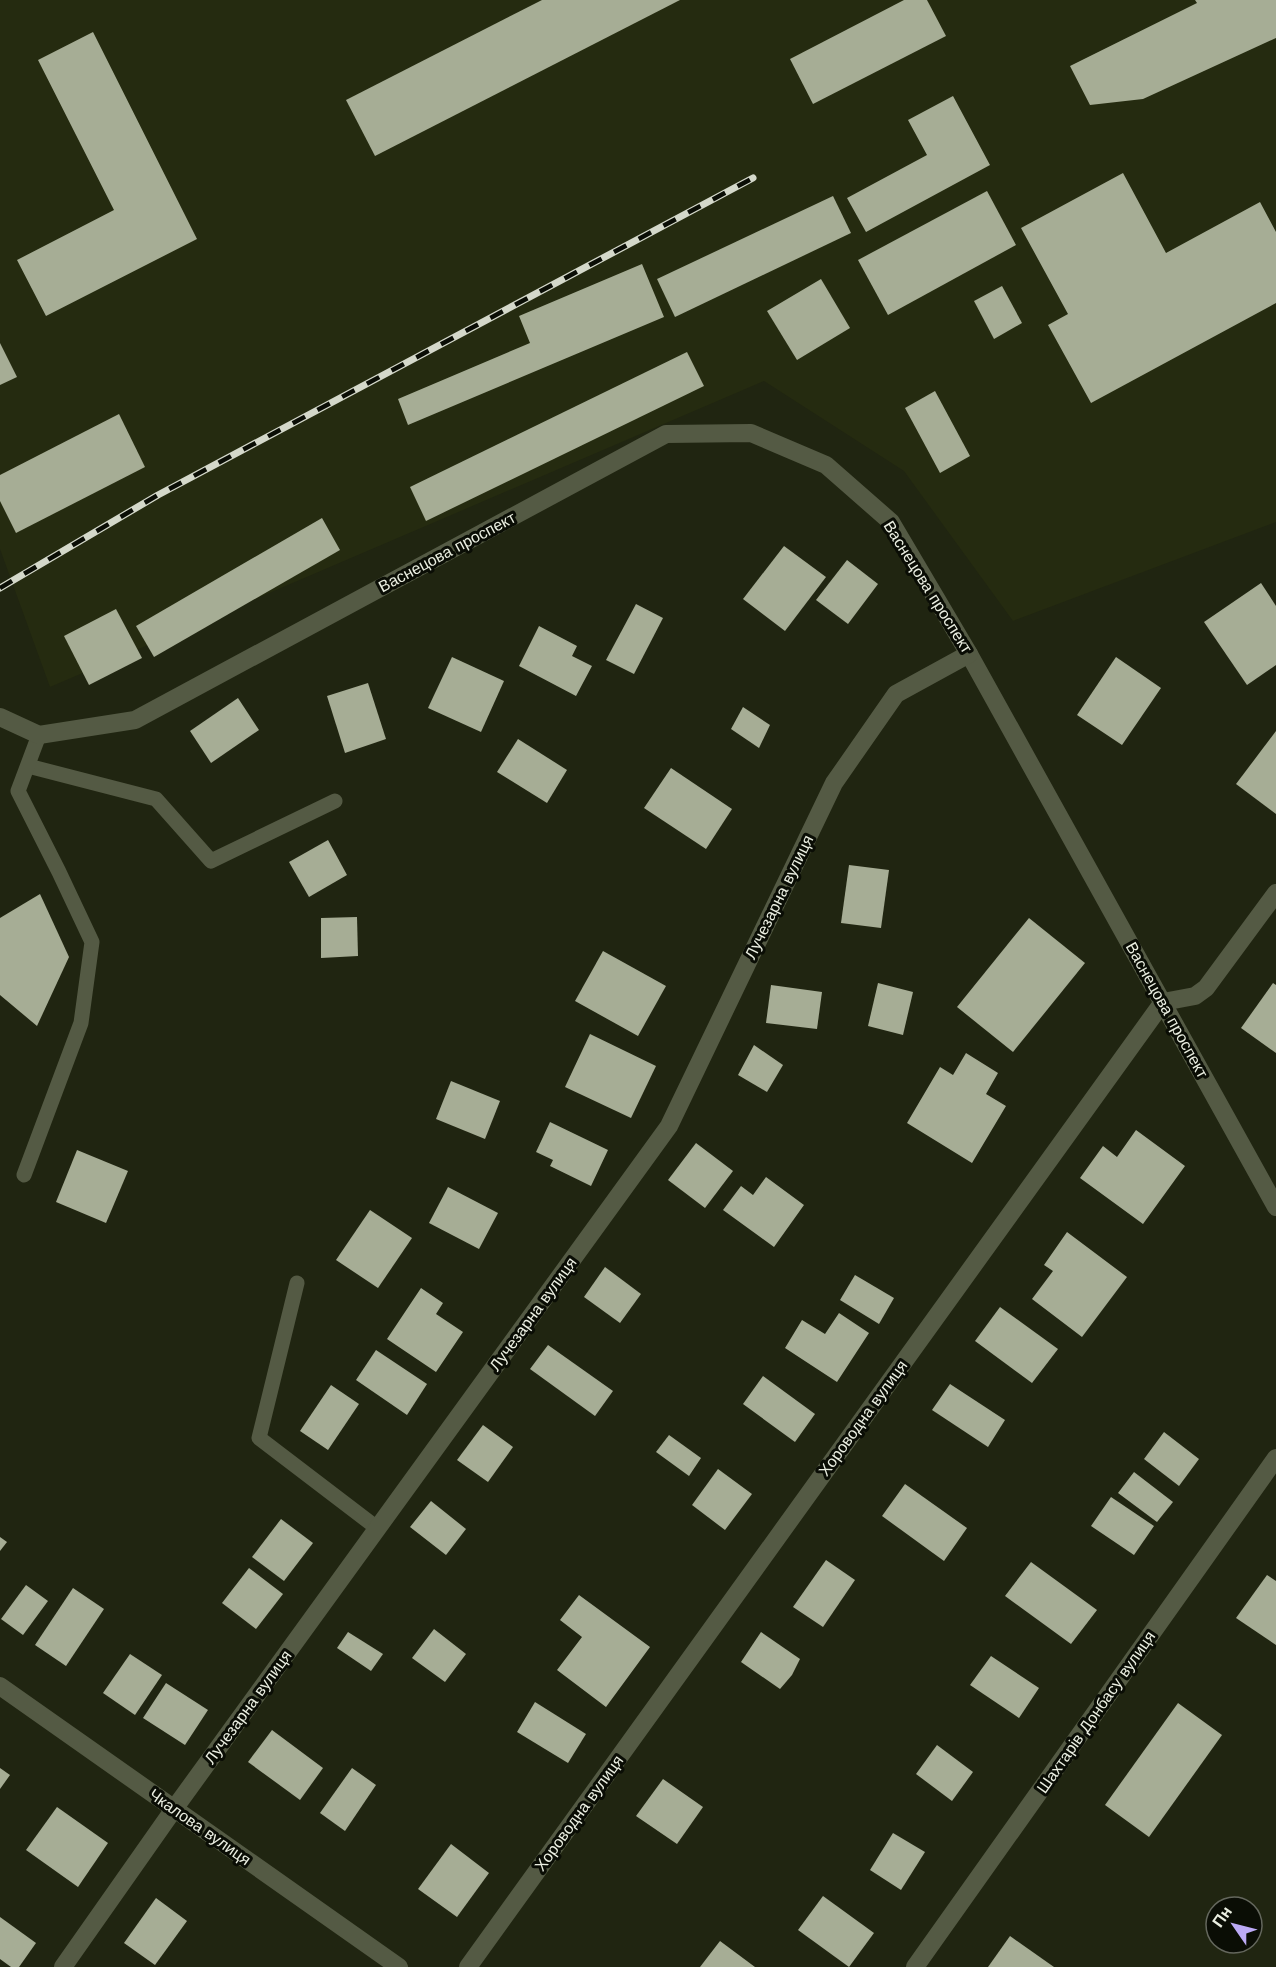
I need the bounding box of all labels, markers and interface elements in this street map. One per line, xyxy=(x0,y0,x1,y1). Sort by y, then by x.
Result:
street label: Васнецова проспект xyxy=(375,508,519,596)
street label: Васнецова проспект xyxy=(880,517,977,657)
street label: Лучезарна вулиця xyxy=(741,832,817,962)
street label: Васнецова проспект xyxy=(1122,939,1213,1082)
street label: Лучезарна вулиця xyxy=(485,1253,581,1375)
street label: Хороводна вулиця xyxy=(815,1356,911,1480)
street label: Шахтарів Донбасу вулиця xyxy=(1033,1627,1159,1797)
street label: Лучезарна вулиця xyxy=(200,1646,296,1768)
street label: Хороводна вулиця xyxy=(531,1751,627,1875)
street label: Чкалова вулиця xyxy=(145,1785,255,1869)
north arrow xyxy=(1204,1895,1264,1955)
text: Пн xyxy=(1208,1903,1236,1931)

